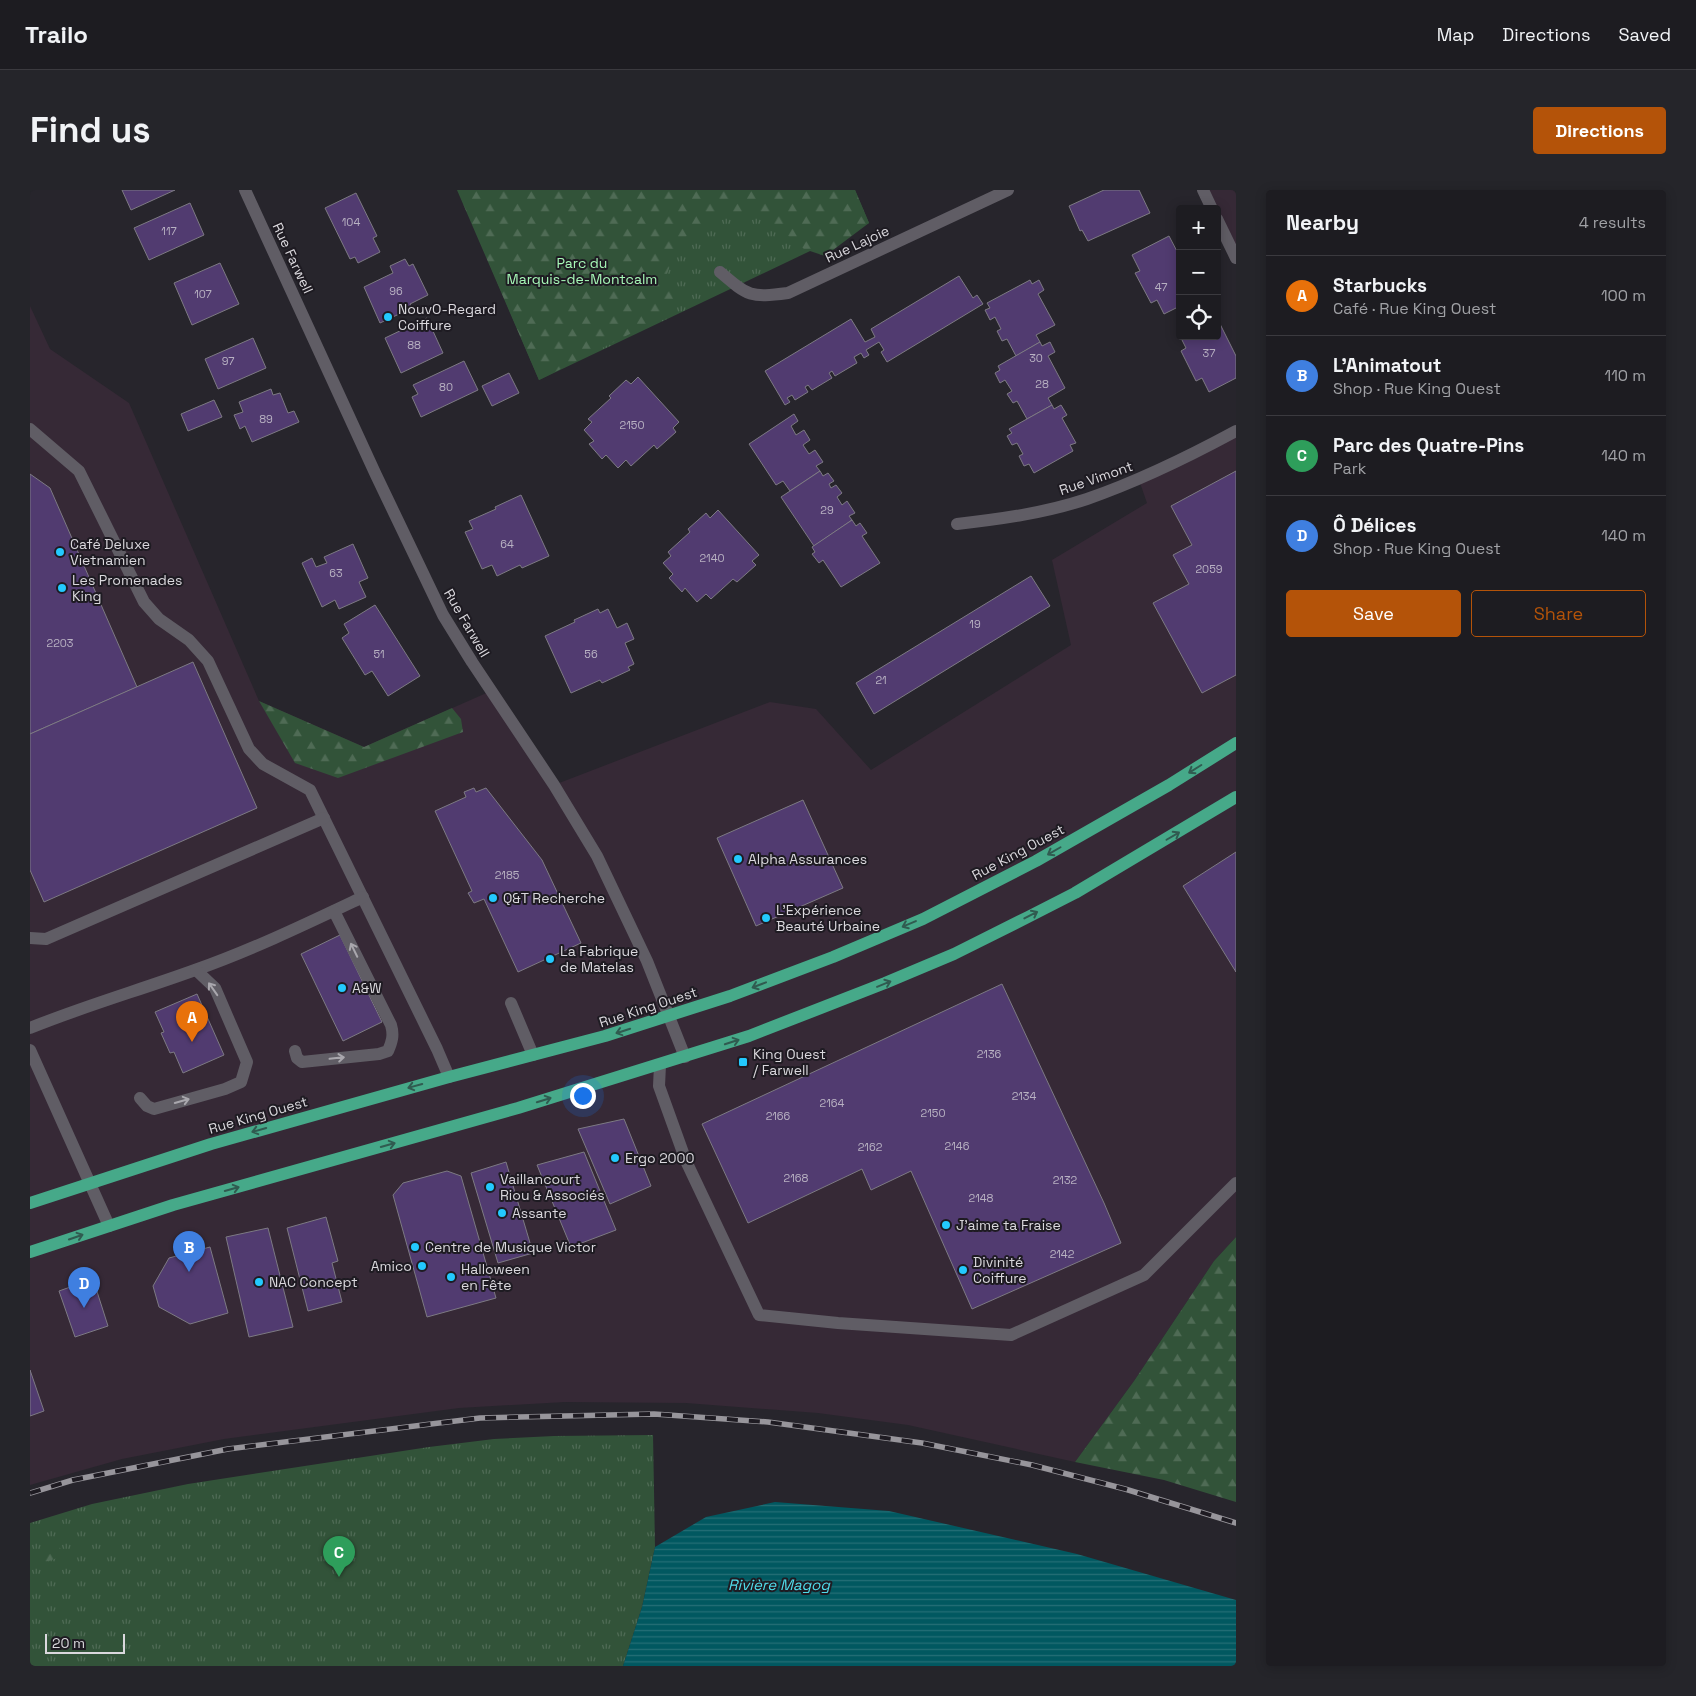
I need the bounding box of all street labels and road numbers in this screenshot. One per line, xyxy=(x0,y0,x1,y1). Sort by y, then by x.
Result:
street label: Rue Farwell xyxy=(269,220,317,296)
street label: Rue Lajoie xyxy=(822,221,892,267)
street label: Rue Vimont xyxy=(1057,457,1135,499)
street label: Rue Farwell xyxy=(440,585,494,661)
street label: Rue King Ouest xyxy=(969,820,1067,884)
street label: Rue King Ouest xyxy=(597,983,699,1031)
street label: Rue King Ouest xyxy=(206,1092,310,1138)

